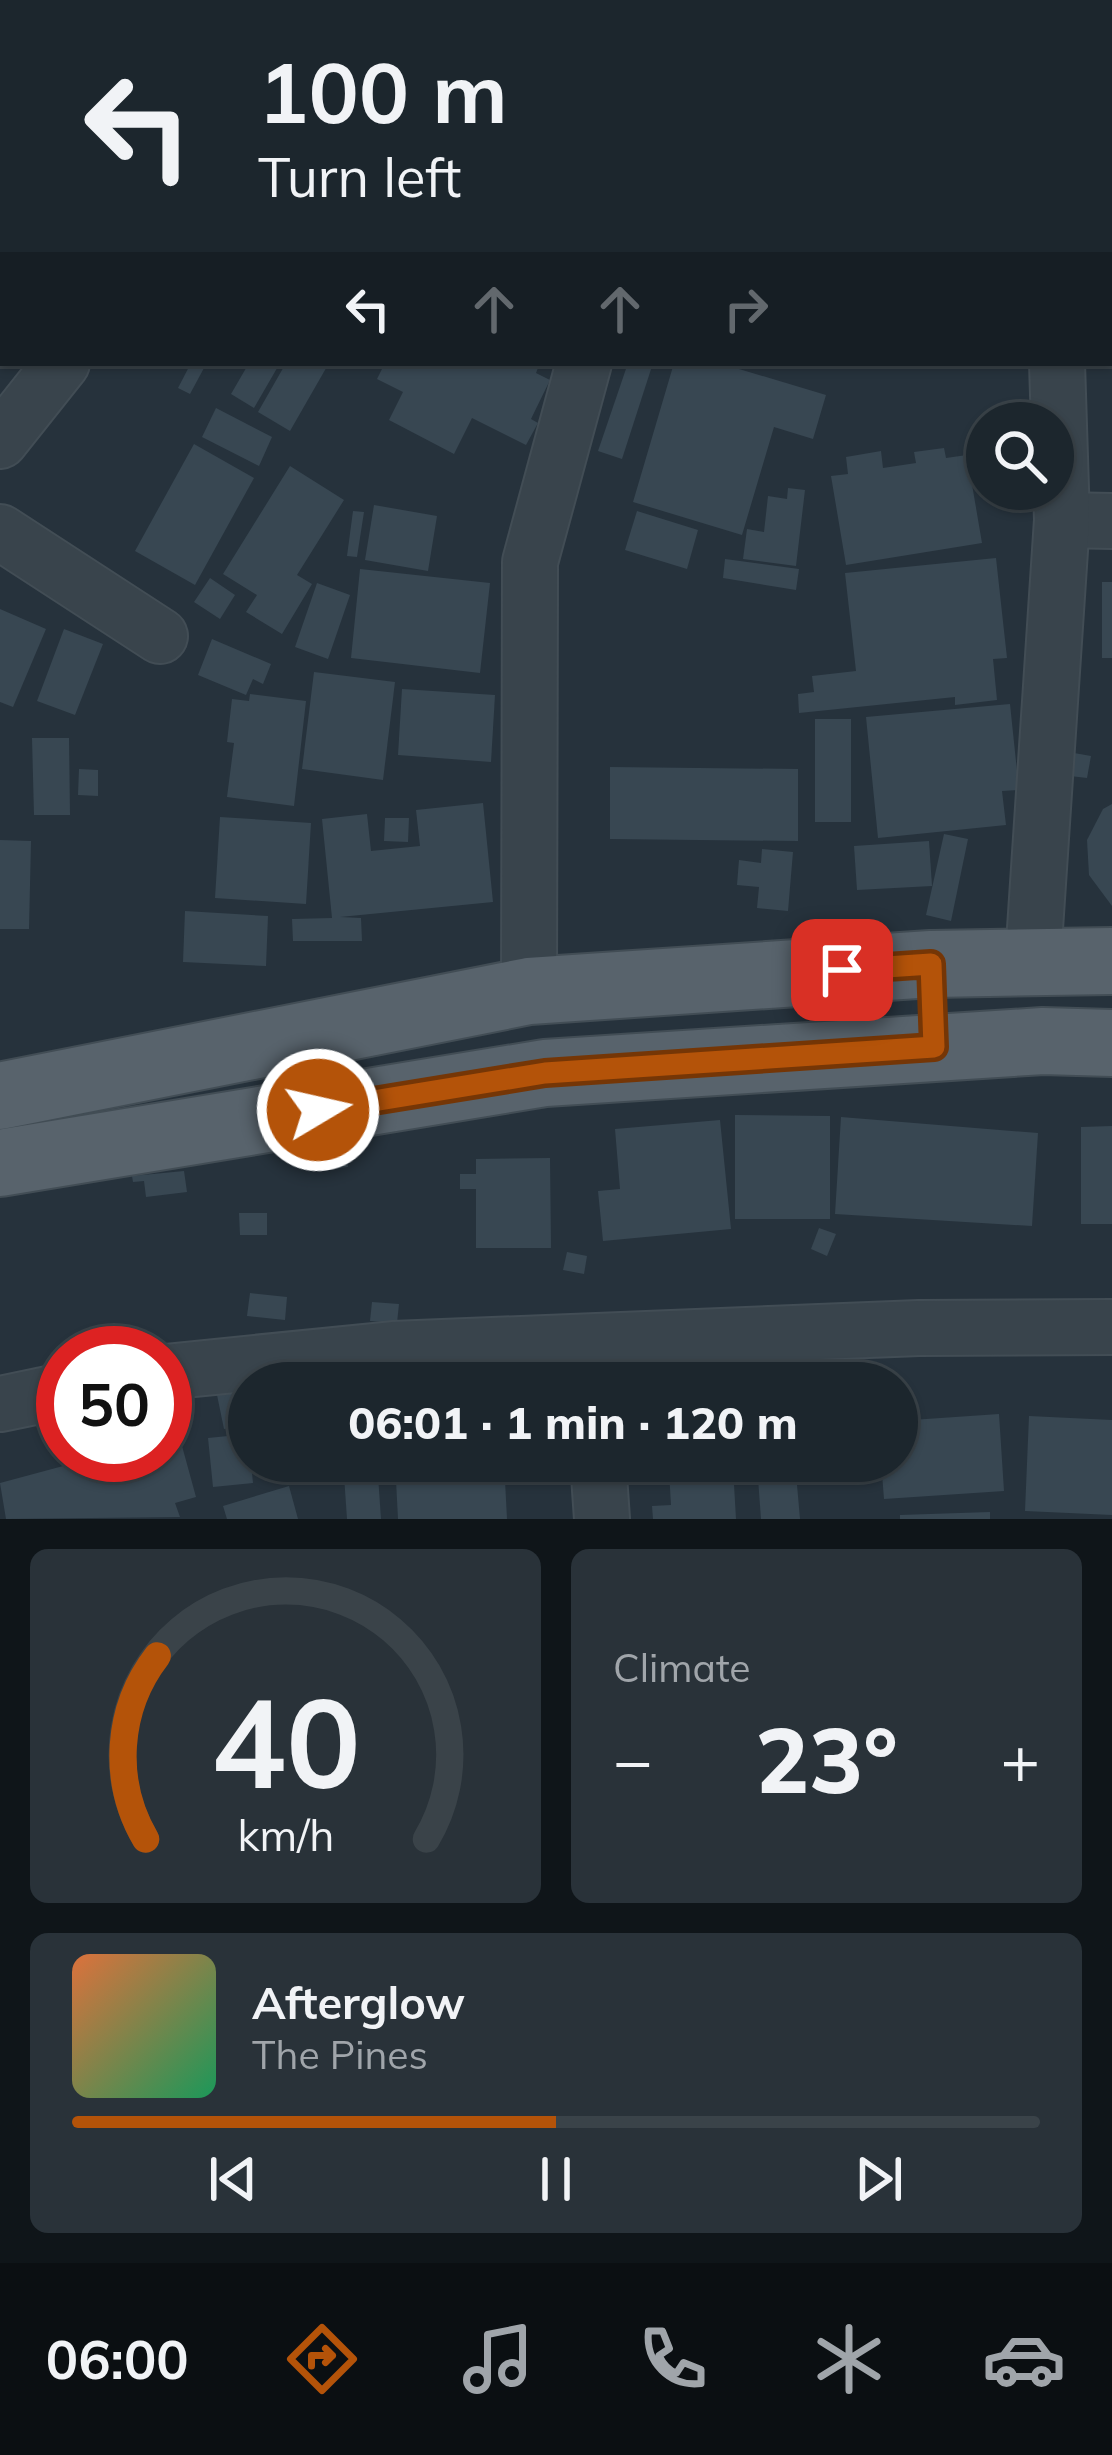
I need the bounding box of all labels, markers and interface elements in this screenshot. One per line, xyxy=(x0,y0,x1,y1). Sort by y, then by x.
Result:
text: 100 m xyxy=(258,39,508,144)
icon: left xyxy=(60,48,216,204)
text: Turn left xyxy=(258,143,461,211)
icon: left xyxy=(335,276,401,342)
icon: ahead xyxy=(461,276,527,342)
icon: ahead xyxy=(587,276,653,342)
icon: right xyxy=(713,276,779,342)
map controls xyxy=(966,402,1074,510)
button: search xyxy=(966,402,1074,510)
pin xyxy=(791,919,893,1021)
icon: arrive xyxy=(809,937,875,1003)
position arrow xyxy=(255,1047,381,1173)
speed limit sign: 50 xyxy=(36,1326,192,1482)
text: 06:01 · 1 min · 120 m xyxy=(348,1394,798,1450)
text: Climate xyxy=(613,1643,751,1692)
text: 40 xyxy=(211,1663,360,1819)
text: 23° xyxy=(755,1703,898,1816)
text: − xyxy=(613,1718,653,1801)
text: + xyxy=(1000,1718,1040,1801)
text: km/h xyxy=(237,1808,334,1862)
text: Afterglow xyxy=(252,1974,465,2030)
text: The Pines xyxy=(252,2030,428,2079)
icon: previous xyxy=(200,2146,266,2212)
icon: pause xyxy=(523,2146,589,2212)
icon: next xyxy=(846,2146,912,2212)
icon: directions xyxy=(280,2317,364,2401)
icon: music xyxy=(456,2317,540,2401)
icon: phone xyxy=(631,2317,715,2401)
icon: climate xyxy=(807,2317,891,2401)
icon: car xyxy=(982,2317,1066,2401)
text: 06:00 xyxy=(46,2325,189,2393)

